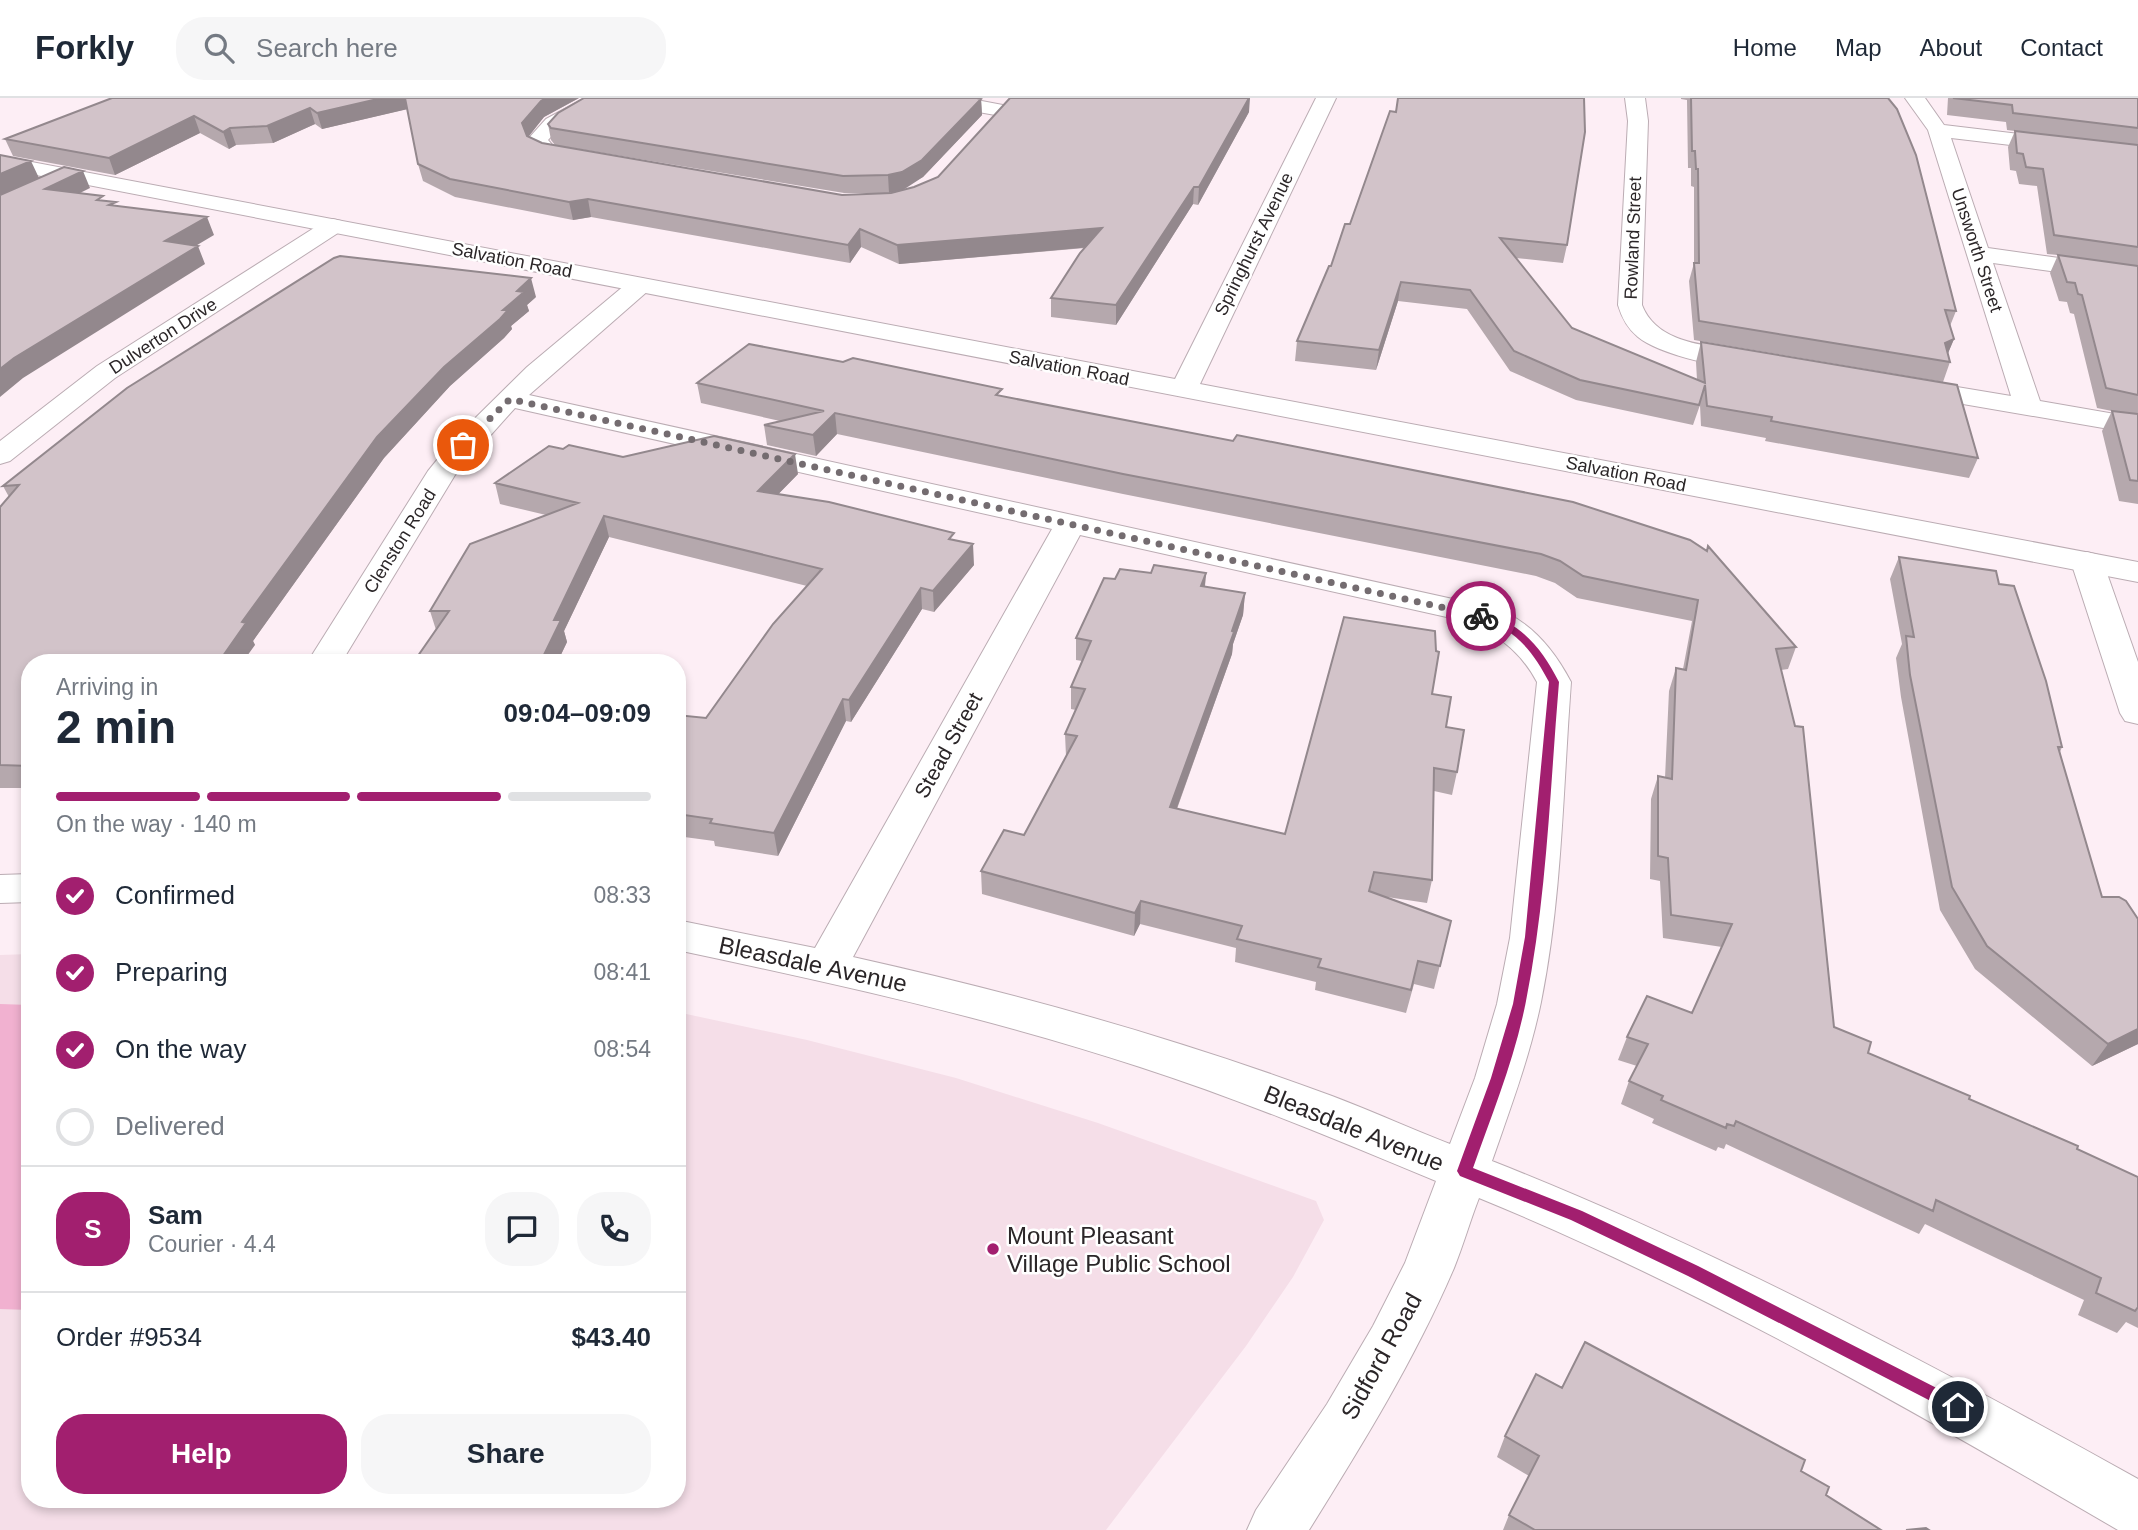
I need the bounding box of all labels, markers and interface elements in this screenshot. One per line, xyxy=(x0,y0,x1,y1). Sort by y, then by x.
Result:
search box xyxy=(176,17,666,80)
text: Forkly xyxy=(35,29,134,66)
icon: search xyxy=(200,29,238,67)
text: Search here xyxy=(256,33,398,63)
text: Home xyxy=(1733,34,1797,61)
text: Map xyxy=(1835,34,1882,61)
text: About xyxy=(1920,34,1982,61)
text: Contact xyxy=(2020,34,2103,61)
street label: Springhurst Avenue xyxy=(1211,169,1297,319)
street label: Rowland Street xyxy=(1621,176,1645,300)
street label: Unsworth Street xyxy=(1948,186,2006,314)
street label: Salvation Road xyxy=(450,239,574,281)
street label: Dulverton Drive xyxy=(106,294,220,378)
street label: Salvation Road xyxy=(1007,347,1131,389)
pin xyxy=(433,415,493,475)
icon: bag xyxy=(444,426,482,464)
street label: Salvation Road xyxy=(1564,453,1688,495)
street label: Clenston Road xyxy=(360,485,440,597)
courier xyxy=(1446,581,1516,651)
icon: bike xyxy=(1462,597,1500,635)
text: Arriving in xyxy=(56,674,158,700)
street label: Stead Street xyxy=(910,688,986,802)
text: 09:04–09:09 xyxy=(504,698,651,728)
text: 2 min xyxy=(56,701,176,753)
text: On the way · 140 m xyxy=(56,811,257,837)
icon: check xyxy=(56,877,94,915)
text: Confirmed xyxy=(115,880,235,910)
text: 08:33 xyxy=(593,882,651,908)
street label: Bleasdale Avenue xyxy=(716,931,910,997)
icon: check xyxy=(56,954,94,992)
text: Preparing xyxy=(115,957,228,987)
text: 08:41 xyxy=(593,959,651,985)
icon: check xyxy=(56,1031,94,1069)
text: On the way xyxy=(115,1034,247,1064)
text: 08:54 xyxy=(593,1036,651,1062)
street label: Bleasdale Avenue xyxy=(1260,1080,1448,1176)
text: Delivered xyxy=(115,1111,225,1141)
button: chat xyxy=(485,1192,559,1266)
button: phone xyxy=(577,1192,651,1266)
text: Sam xyxy=(148,1200,203,1230)
text: S xyxy=(84,1214,102,1244)
place label: Mount Pleasant Village Public School xyxy=(1007,1222,1231,1277)
text: Courier · 4.4 xyxy=(148,1231,276,1257)
marker: Mount Pleasant Village Public School xyxy=(985,1241,1001,1257)
street label: Sidford Road xyxy=(1335,1288,1427,1424)
text: Order #9534 xyxy=(56,1322,202,1352)
text: $43.40 xyxy=(571,1322,651,1352)
pin xyxy=(1928,1377,1988,1437)
icon: home xyxy=(1939,1388,1977,1426)
button: Help xyxy=(56,1414,347,1494)
button: Share xyxy=(361,1414,651,1494)

